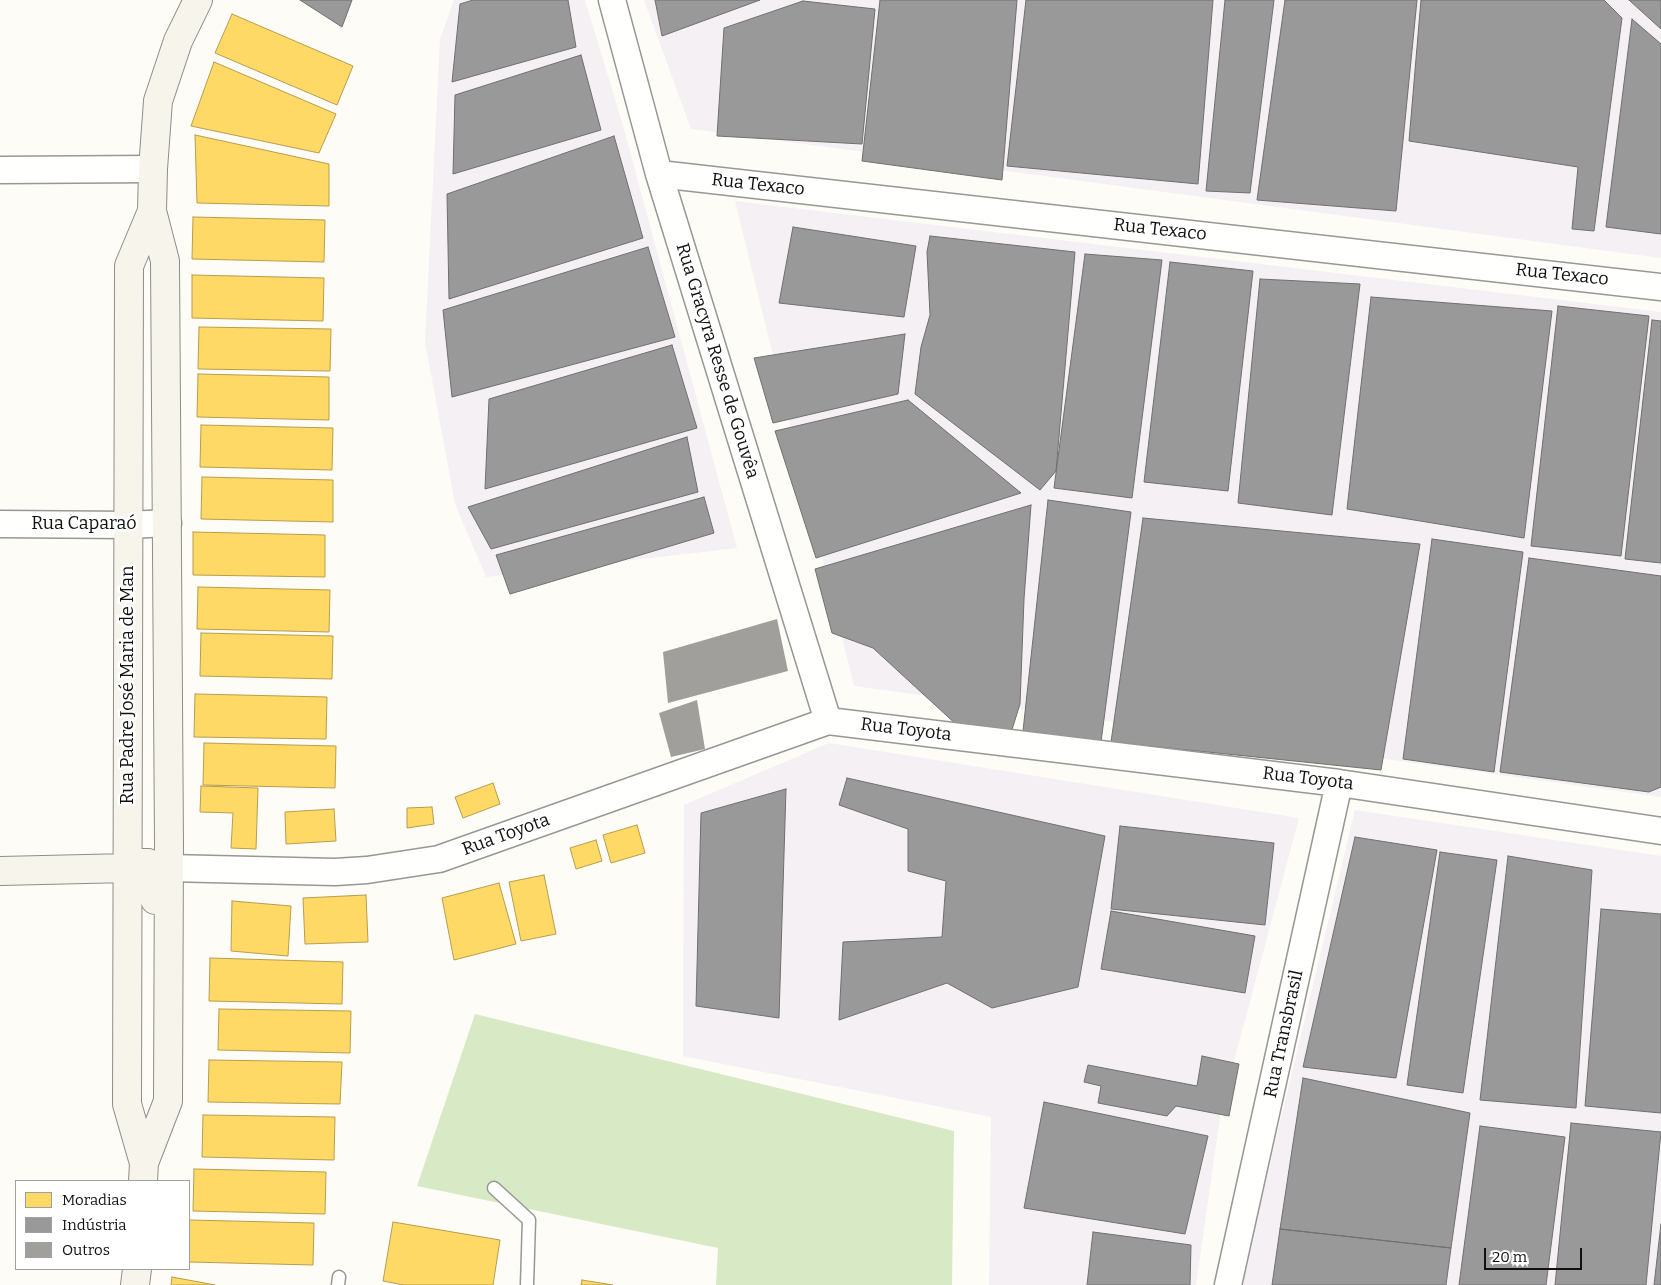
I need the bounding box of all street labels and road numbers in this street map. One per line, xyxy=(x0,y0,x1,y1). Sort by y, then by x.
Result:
street label: Rua Texaco xyxy=(710,169,806,201)
street label: Rua Texaco xyxy=(1112,214,1208,246)
street label: Rua Gracyra Resse de Gouvêa xyxy=(671,241,763,481)
street label: Rua Texaco xyxy=(1514,259,1610,291)
street label: Rua Caparaó xyxy=(31,513,137,535)
street label: Rua Padre José Maria de Man xyxy=(117,565,139,805)
street label: Rua Toyota xyxy=(859,714,953,746)
street label: Rua Toyota xyxy=(1261,763,1355,795)
street label: Rua Toyota xyxy=(459,809,553,861)
street label: Rua Transbrasil xyxy=(1260,968,1308,1100)

